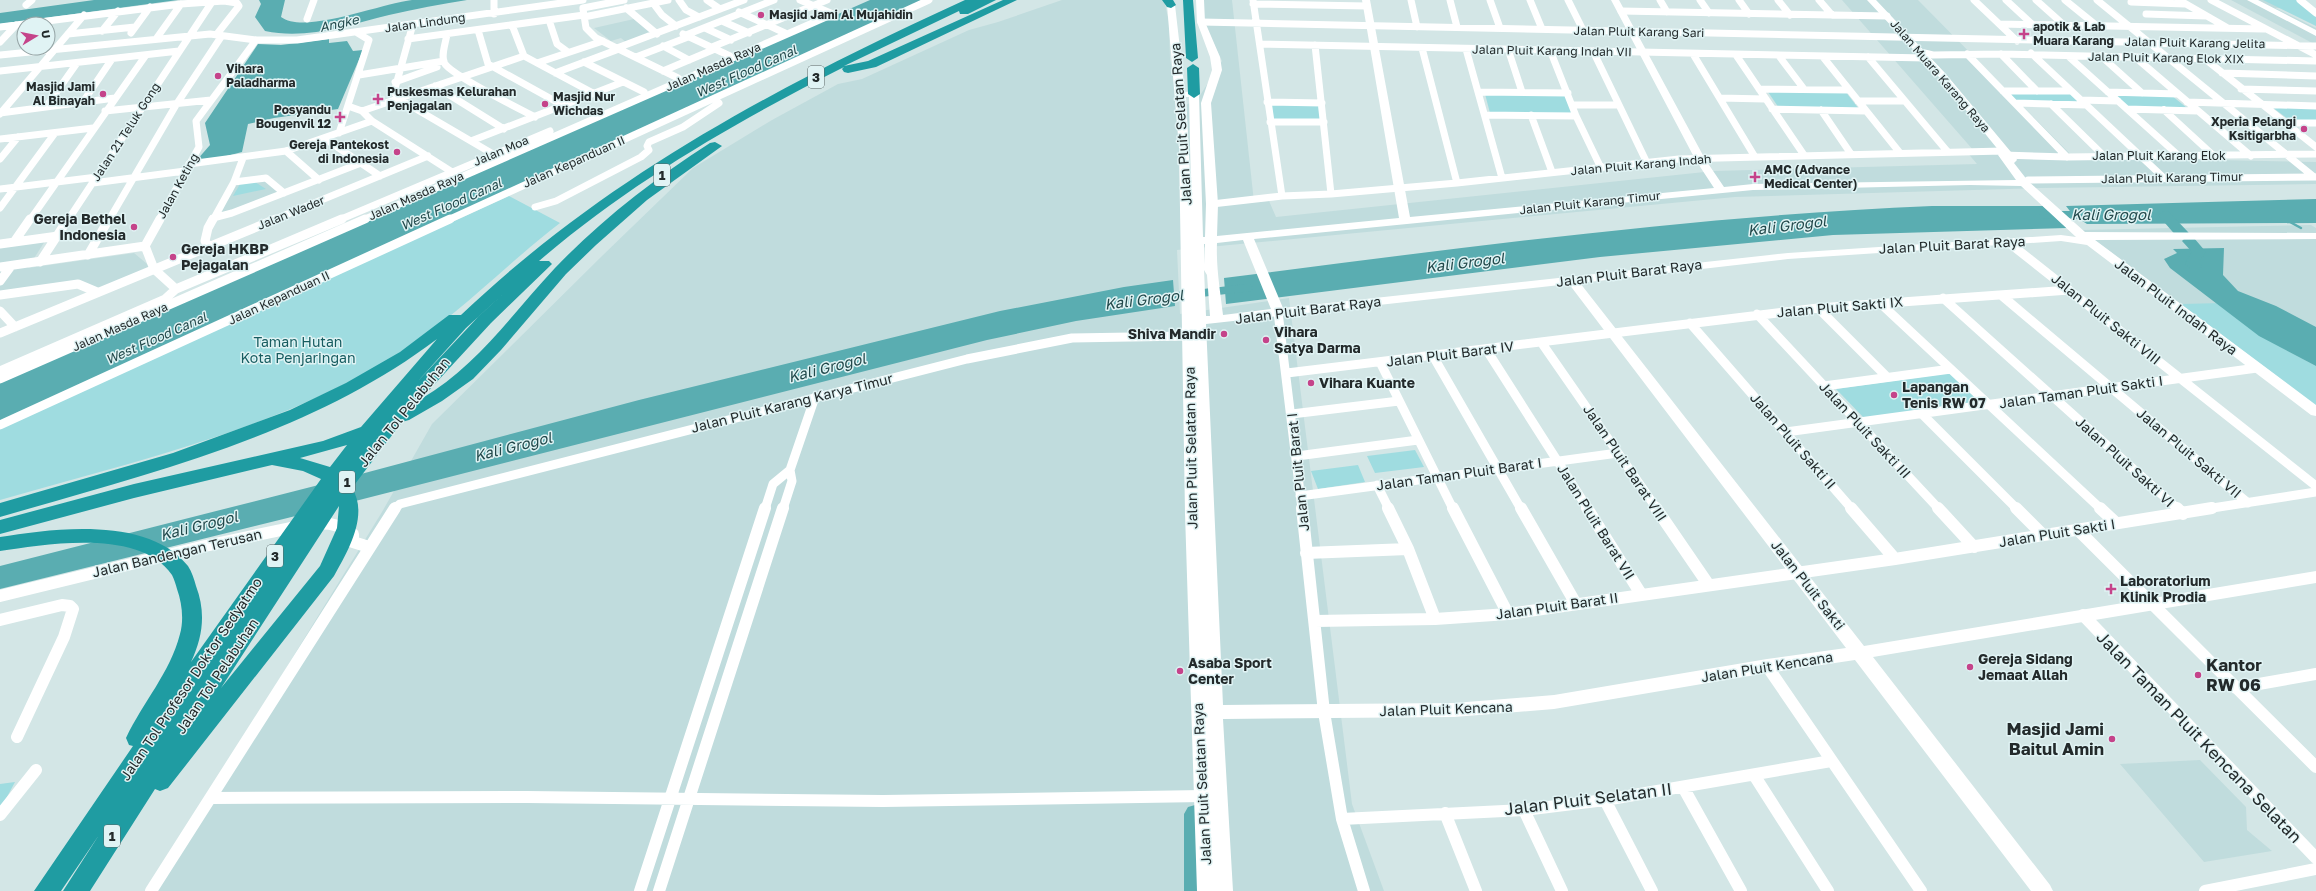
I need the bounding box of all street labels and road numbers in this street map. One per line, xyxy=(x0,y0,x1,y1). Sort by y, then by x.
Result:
street label: Jalan Lindung xyxy=(384,9,466,36)
street label: Jalan Muara Karang Raya xyxy=(1887,16,1994,135)
street label: Jalan Pluit Karang Sari xyxy=(1573,23,1705,40)
street label: Jalan Pluit Karang Jelita xyxy=(2125,34,2265,51)
street label: Jalan Masda Raya xyxy=(663,39,763,94)
street label: Jalan Pluit Selatan Raya xyxy=(1166,42,1195,206)
street label: Jalan Pluit Karang Indah VII xyxy=(1472,42,1632,59)
street label: Jalan Pluit Karang Elok XIX xyxy=(2088,49,2244,66)
road number: 3 xyxy=(808,66,824,88)
street label: Jalan 21 Teluk Gong xyxy=(88,79,163,184)
street label: Jalan Moa xyxy=(471,132,531,169)
street label: Jalan Kepanduan II xyxy=(520,132,627,191)
street label: Jalan Pluit Karang Elok xyxy=(2092,148,2226,163)
street label: Jalan Keting xyxy=(153,151,202,221)
street label: Jalan Pluit Karang Indah xyxy=(1570,151,1712,178)
road number: 1 xyxy=(654,164,670,186)
street label: Jalan Masda Raya xyxy=(366,168,466,223)
street label: Jalan Pluit Karang Timur xyxy=(2101,169,2243,186)
street label: Jalan Pluit Karang Timur xyxy=(1519,188,1661,217)
street label: Jalan Wader xyxy=(255,192,327,233)
street label: Jalan Pluit Barat Raya xyxy=(1878,232,2026,257)
street label: Jalan Pluit Barat Raya xyxy=(1555,255,1703,290)
street label: Jalan Pluit Indah Raya xyxy=(2112,255,2241,358)
street label: Jalan Kepanduan II xyxy=(226,267,332,328)
street label: Jalan Pluit Sakti VIII xyxy=(2048,269,2164,368)
street label: Jalan Pluit Barat Raya xyxy=(1234,292,1382,327)
street label: Jalan Pluit Sakti IX xyxy=(1776,293,1904,320)
street label: Jalan Masda Raya xyxy=(70,299,170,354)
street label: Jalan Pluit Barat IV xyxy=(1385,337,1515,370)
street label: Jalan Tol Pelabuhan xyxy=(354,354,453,470)
street label: Jalan Pluit Selatan Raya xyxy=(1181,367,1200,529)
street label: Jalan Pluit Karang Karya Timur xyxy=(689,369,895,436)
street label: Jalan Taman Pluit Sakti I xyxy=(1998,372,2164,411)
street label: Jalan Pluit Sakti III xyxy=(1816,378,1915,482)
street label: Jalan Pluit Sakti II xyxy=(1747,389,1840,492)
street label: Jalan Pluit Barat VIII xyxy=(1580,401,1670,525)
street label: Jalan Pluit Sakti VII xyxy=(2134,404,2245,501)
street label: Jalan Pluit Barat I xyxy=(1283,412,1312,532)
street label: Jalan Pluit Sakti VI xyxy=(2073,413,2178,510)
street label: Jalan Taman Pluit Barat I xyxy=(1375,453,1543,494)
street label: Jalan Pluit Barat VII xyxy=(1554,461,1638,583)
road number: 1 xyxy=(339,471,355,493)
street label: Jalan Pluit Sakti I xyxy=(1998,515,2116,550)
street label: Jalan Bandengan Terusan xyxy=(90,525,263,580)
street label: Jalan Pluit Sakti xyxy=(1768,536,1849,633)
road number: 3 xyxy=(267,545,283,567)
street label: Jalan Tol Profesor Doktor Sedyatmo xyxy=(116,574,265,783)
street label: Jalan Pluit Barat II xyxy=(1495,588,1619,623)
street label: Jalan Tol Pelabuhan xyxy=(172,615,262,737)
street label: Jalan Taman Pluit Kencana Selatan xyxy=(2092,626,2306,847)
street label: Jalan Pluit Kencana xyxy=(1700,648,1834,685)
street label: Jalan Pluit Kencana xyxy=(1379,698,1513,719)
street label: Jalan Pluit Selatan Raya xyxy=(1189,702,1214,866)
street label: Jalan Pluit Selatan II xyxy=(1503,778,1673,819)
road number: 1 xyxy=(104,825,120,847)

